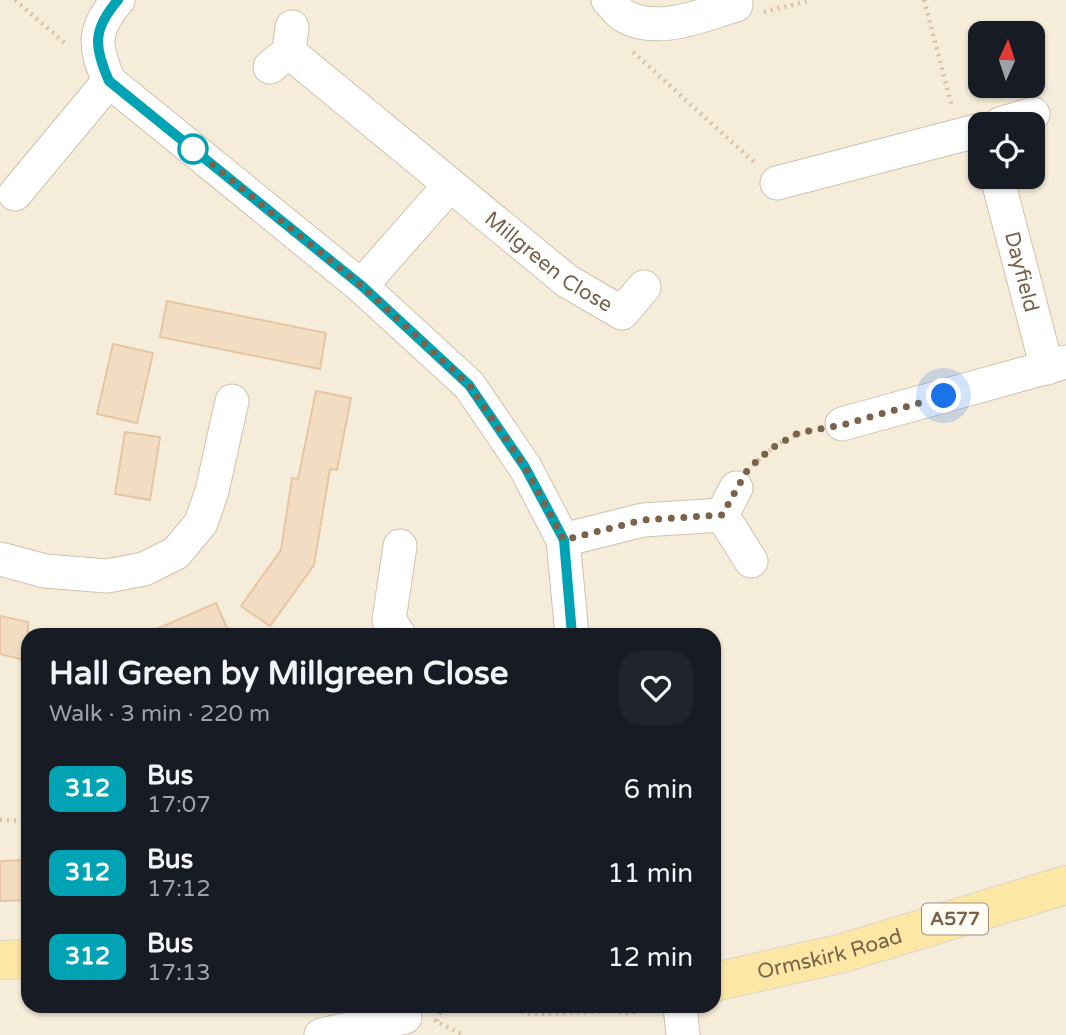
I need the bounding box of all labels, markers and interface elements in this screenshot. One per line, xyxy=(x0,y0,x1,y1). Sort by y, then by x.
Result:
north arrow xyxy=(968,21,1045,98)
map controls xyxy=(968,21,1045,189)
button: locate xyxy=(968,112,1045,189)
unlabelled marker xyxy=(178,134,208,164)
street label: Millgreen Close xyxy=(480,206,617,317)
street label: Dayfield xyxy=(999,229,1044,315)
your location xyxy=(926,378,961,413)
button: heart xyxy=(619,651,693,725)
text: Hall Green by Millgreen Close xyxy=(49,654,508,693)
text: Walk · 3 min · 220 m xyxy=(49,700,270,728)
text: Bus xyxy=(147,760,193,791)
text: 312 xyxy=(65,774,110,803)
text: 6 min xyxy=(624,774,693,805)
text: 17:07 xyxy=(147,791,211,819)
text: Bus xyxy=(147,844,193,875)
text: 312 xyxy=(65,858,110,887)
text: 11 min xyxy=(607,858,693,889)
text: 17:12 xyxy=(147,875,211,903)
road number: A577 xyxy=(922,903,988,934)
street label: Ormskirk Road xyxy=(755,923,905,984)
text: Bus xyxy=(147,928,193,959)
text: 312 xyxy=(65,942,110,971)
text: 12 min xyxy=(607,942,693,973)
text: 17:13 xyxy=(147,959,211,987)

